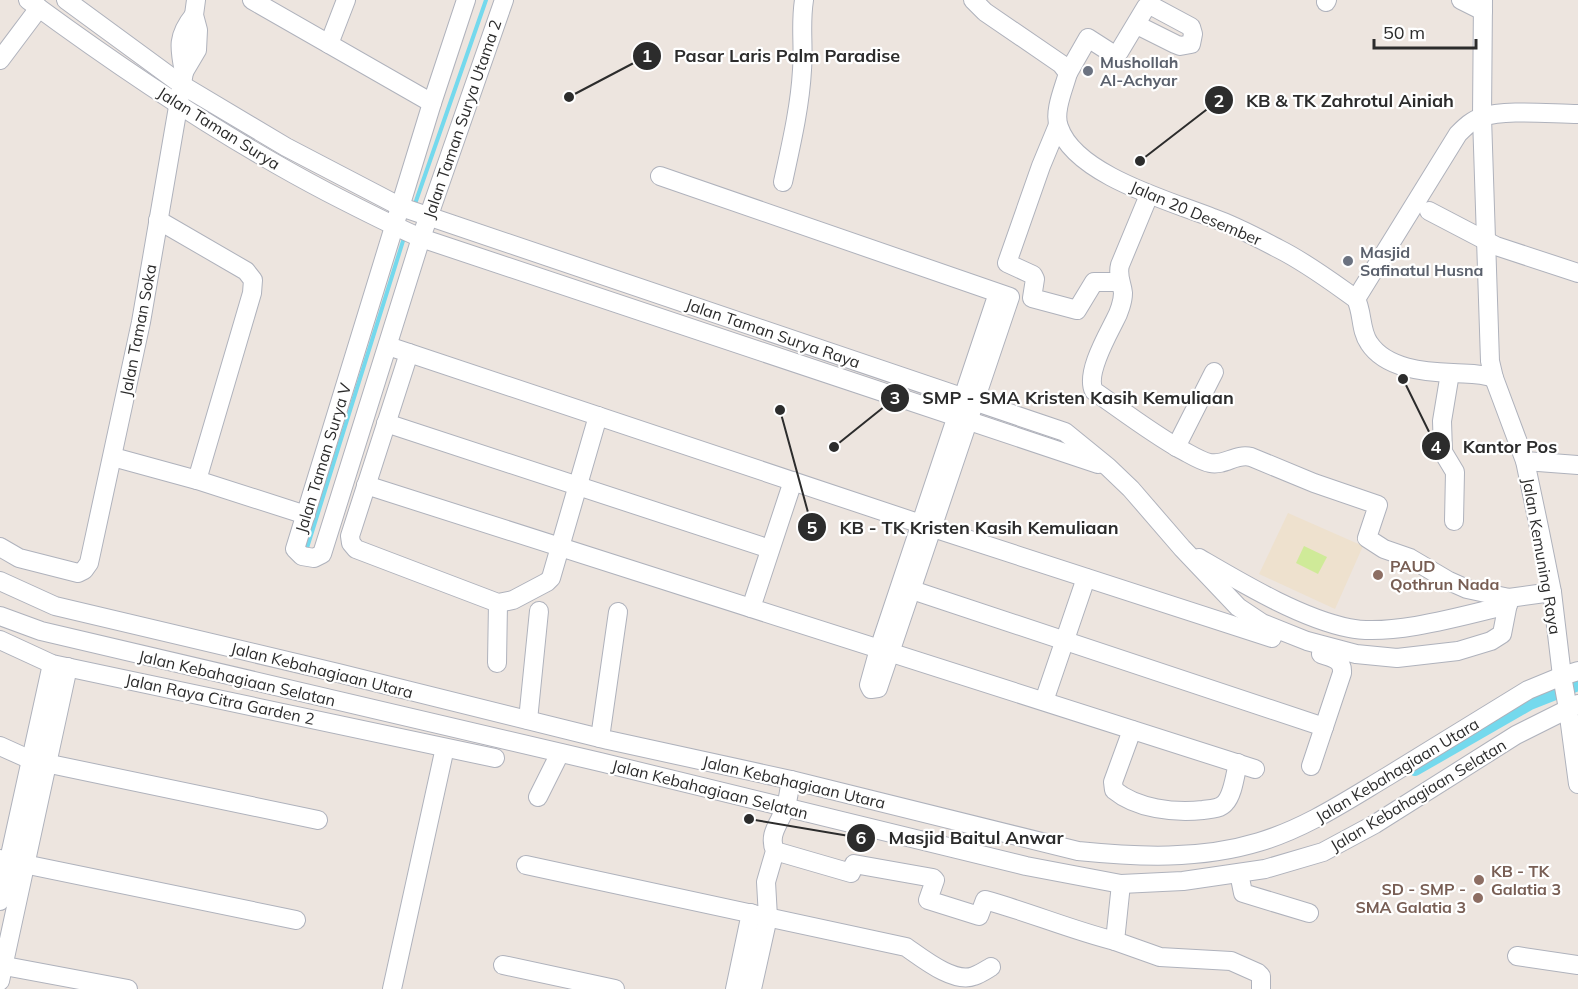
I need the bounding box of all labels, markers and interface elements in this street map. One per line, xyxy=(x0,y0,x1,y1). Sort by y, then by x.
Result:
scale bar xyxy=(1374,12,1476,50)
street label: Jalan Taman Surya Utama 2 xyxy=(419,17,505,221)
text: 50 m xyxy=(1383,21,1425,44)
callout: Pasar Laris Palm Paradise xyxy=(632,38,913,74)
text: 1 xyxy=(642,44,652,67)
text: Pasar Laris Palm Paradise xyxy=(674,44,900,67)
place label: Mushollah Al-Achyar xyxy=(1100,52,1179,90)
marker: Mushollah Al-Achyar xyxy=(1081,64,1095,78)
street label: Jalan Taman Surya xyxy=(154,82,284,174)
callout: KB & TK Zahrotul Ainiah xyxy=(1204,82,1466,118)
text: 2 xyxy=(1214,89,1224,112)
text: KB & TK Zahrotul Ainiah xyxy=(1246,89,1454,112)
street label: Jalan 20 Desember xyxy=(1127,176,1265,250)
place label: Masjid Safinatul Husna xyxy=(1360,242,1484,280)
marker: Masjid Safinatul Husna xyxy=(1341,254,1355,268)
street label: Jalan Taman Soka xyxy=(115,262,161,398)
street label: Jalan Taman Surya Raya xyxy=(683,294,863,372)
street label: Jalan Taman Surya V xyxy=(291,380,356,535)
callout: SMP - SMA Kristen Kasih Kemuliaan xyxy=(880,380,1246,416)
text: 3 xyxy=(890,386,900,409)
text: SMP - SMA Kristen Kasih Kemuliaan xyxy=(922,386,1234,409)
callout: Kantor Pos xyxy=(1421,428,1569,464)
text: 4 xyxy=(1431,435,1442,458)
text: Kantor Pos xyxy=(1463,435,1557,458)
street label: Jalan Kemuning Raya xyxy=(1518,476,1566,636)
callout: KB - TK Kristen Kasih Kemuliaan xyxy=(797,509,1131,545)
text: 5 xyxy=(807,516,818,539)
text: KB - TK Kristen Kasih Kemuliaan xyxy=(839,516,1119,539)
place label: PAUD Qothrun Nada xyxy=(1390,556,1499,594)
marker: PAUD Qothrun Nada xyxy=(1371,568,1385,582)
street label: Jalan Kebahagiaan Utara xyxy=(229,638,415,702)
street label: Jalan Kebahagiaan Selatan xyxy=(137,646,337,710)
street label: Jalan Raya Citra Garden 2 xyxy=(124,669,316,729)
street label: Jalan Kebahagiaan Utara xyxy=(1312,713,1482,827)
street label: Jalan Kebahagiaan Selatan xyxy=(1326,735,1510,855)
street label: Jalan Kebahagiaan Utara xyxy=(701,751,887,813)
street label: Jalan Kebahagiaan Selatan xyxy=(610,755,810,823)
callout: Masjid Baitul Anwar xyxy=(846,820,1075,856)
text: 6 xyxy=(856,826,867,849)
text: Masjid Baitul Anwar xyxy=(889,826,1064,849)
place label: KB - TK Galatia 3 xyxy=(1491,861,1561,899)
marker: KB - TK Galatia 3 xyxy=(1472,873,1486,887)
place label: SD - SMP - SMA Galatia 3 xyxy=(1355,879,1466,917)
marker: SD - SMP - SMA Galatia 3 xyxy=(1471,891,1485,905)

